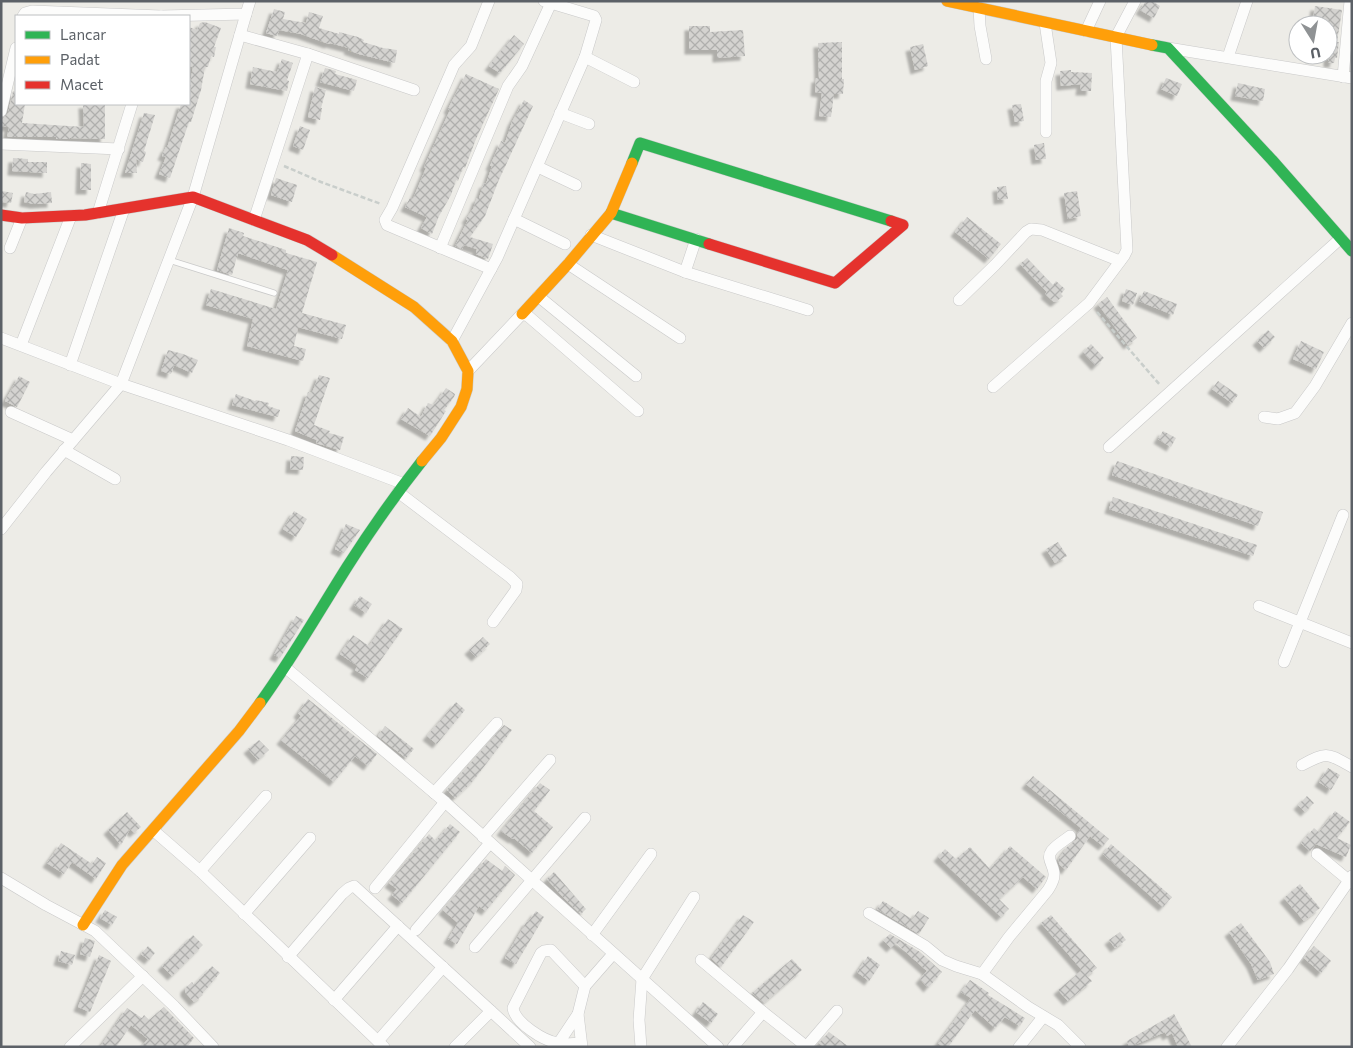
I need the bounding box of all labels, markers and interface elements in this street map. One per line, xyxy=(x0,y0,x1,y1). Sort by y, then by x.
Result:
legend xyxy=(15,15,190,105)
north arrow xyxy=(1288,15,1338,65)
text: Lancar xyxy=(60,25,106,43)
text: U xyxy=(1309,44,1322,63)
text: Padat xyxy=(60,50,100,68)
text: Macet xyxy=(60,75,103,93)

